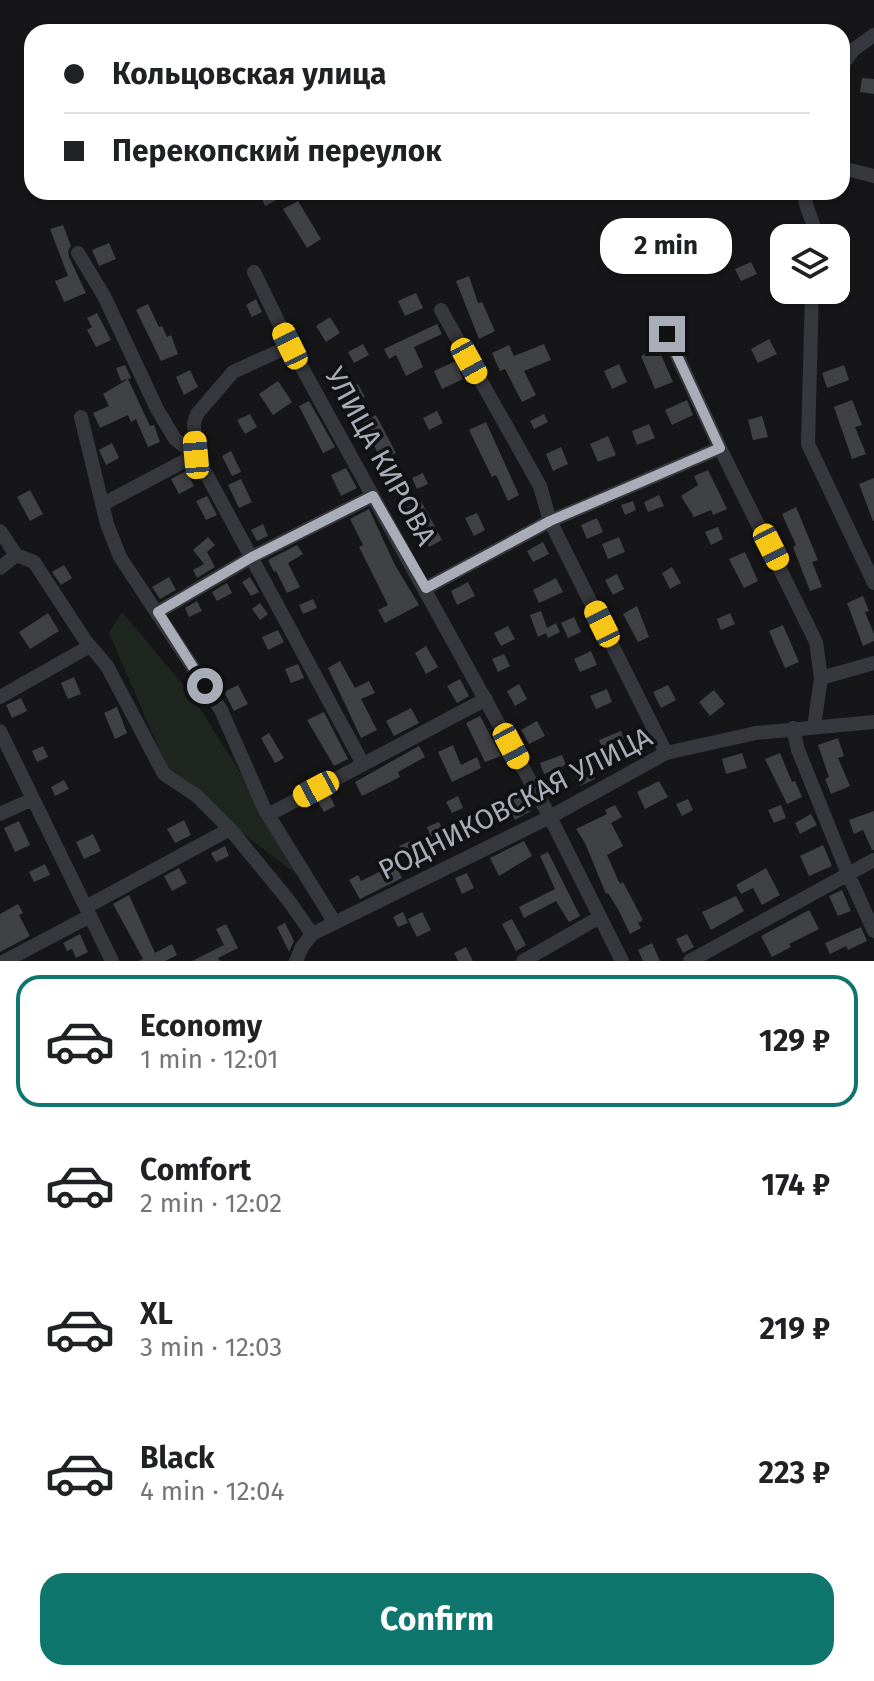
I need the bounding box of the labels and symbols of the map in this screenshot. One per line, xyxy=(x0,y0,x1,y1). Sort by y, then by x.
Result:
callout: 2 min xyxy=(601,218,733,274)
route end xyxy=(649,316,685,352)
car xyxy=(269,319,311,373)
car xyxy=(447,334,491,388)
street label: УЛИЦА КИРОВА xyxy=(318,362,443,551)
car xyxy=(182,430,210,480)
car xyxy=(749,520,793,574)
car xyxy=(581,597,623,651)
route start xyxy=(187,668,223,704)
car xyxy=(489,719,533,773)
street label: РОДНИКОВСКАЯ УЛИЦА xyxy=(373,720,657,887)
car xyxy=(289,767,343,811)

